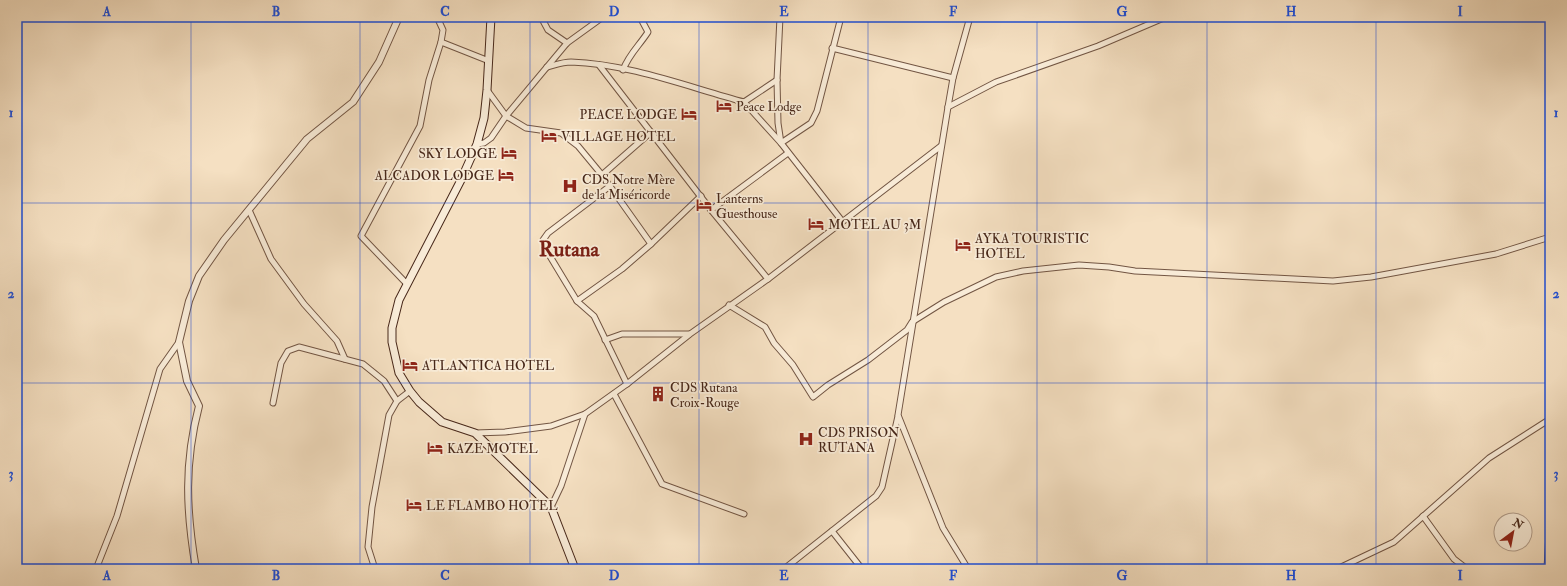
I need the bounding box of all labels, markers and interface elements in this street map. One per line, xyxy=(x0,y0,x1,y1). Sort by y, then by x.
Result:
text: A xyxy=(102,4,112,20)
text: B xyxy=(272,4,280,20)
text: C xyxy=(440,4,450,20)
text: D xyxy=(609,4,620,20)
text: E xyxy=(779,4,789,20)
text: F xyxy=(949,4,958,20)
text: G xyxy=(1117,4,1128,20)
text: H xyxy=(1286,4,1297,20)
text: I xyxy=(1457,4,1463,20)
hotel icon: Peace Lodge xyxy=(715,97,733,115)
place label: Peace Lodge xyxy=(736,99,802,115)
text: 1 xyxy=(9,105,14,121)
hotel icon: PEACE LODGE xyxy=(680,105,698,123)
text: 1 xyxy=(1554,105,1559,121)
place label: PEACE LODGE xyxy=(580,107,677,123)
hotel icon: VILLAGE HOTEL xyxy=(540,127,558,145)
place label: VILLAGE HOTEL xyxy=(561,129,676,145)
hotel icon: SKY LODGE xyxy=(500,144,518,162)
place label: SKY LODGE xyxy=(418,146,497,162)
hotel icon: ALCADOR LODGE xyxy=(497,166,515,184)
place label: ALCADOR LODGE xyxy=(374,168,494,184)
place label: CDS Notre Mère de la Miséricorde xyxy=(582,172,676,203)
hospital icon: CDS Notre Mère de la Miséricorde xyxy=(561,177,579,195)
place label: Lanterns Guesthouse xyxy=(716,191,778,222)
hotel icon: Lanterns Guesthouse xyxy=(695,196,713,214)
hotel icon: MOTEL AU 3M xyxy=(807,215,825,233)
place label: MOTEL AU 3M xyxy=(828,217,922,233)
place label: AYKA TOURISTIC HOTEL xyxy=(974,231,1089,262)
district label: Rutana xyxy=(539,236,601,263)
hotel icon: AYKA TOURISTIC HOTEL xyxy=(954,236,972,254)
text: 2 xyxy=(8,286,15,302)
text: 2 xyxy=(1553,286,1560,302)
hotel icon: ATLANTICA HOTEL xyxy=(401,356,419,374)
place label: ATLANTICA HOTEL xyxy=(421,358,555,374)
place label: CDS Rutana Croix-Rouge xyxy=(670,380,740,411)
building icon: CDS Rutana Croix-Rouge xyxy=(649,385,667,403)
place label: CDS PRISON RUTANA xyxy=(818,425,900,456)
hospital icon: CDS PRISON RUTANA xyxy=(797,430,815,448)
hotel icon: KAZE MOTEL xyxy=(426,439,444,457)
place label: KAZE MOTEL xyxy=(447,441,538,457)
text: 3 xyxy=(9,466,14,482)
text: 3 xyxy=(1554,466,1559,482)
hotel icon: LE FLAMBO HOTEL xyxy=(405,496,423,514)
place label: LE FLAMBO HOTEL xyxy=(426,498,558,514)
north arrow xyxy=(1493,512,1533,552)
text: N xyxy=(1510,515,1527,533)
text: A xyxy=(102,568,112,584)
text: B xyxy=(272,568,280,584)
text: C xyxy=(440,568,450,584)
text: D xyxy=(609,568,620,584)
text: E xyxy=(779,568,789,584)
text: F xyxy=(949,568,958,584)
text: G xyxy=(1117,568,1128,584)
text: H xyxy=(1286,568,1297,584)
text: I xyxy=(1457,568,1463,584)

